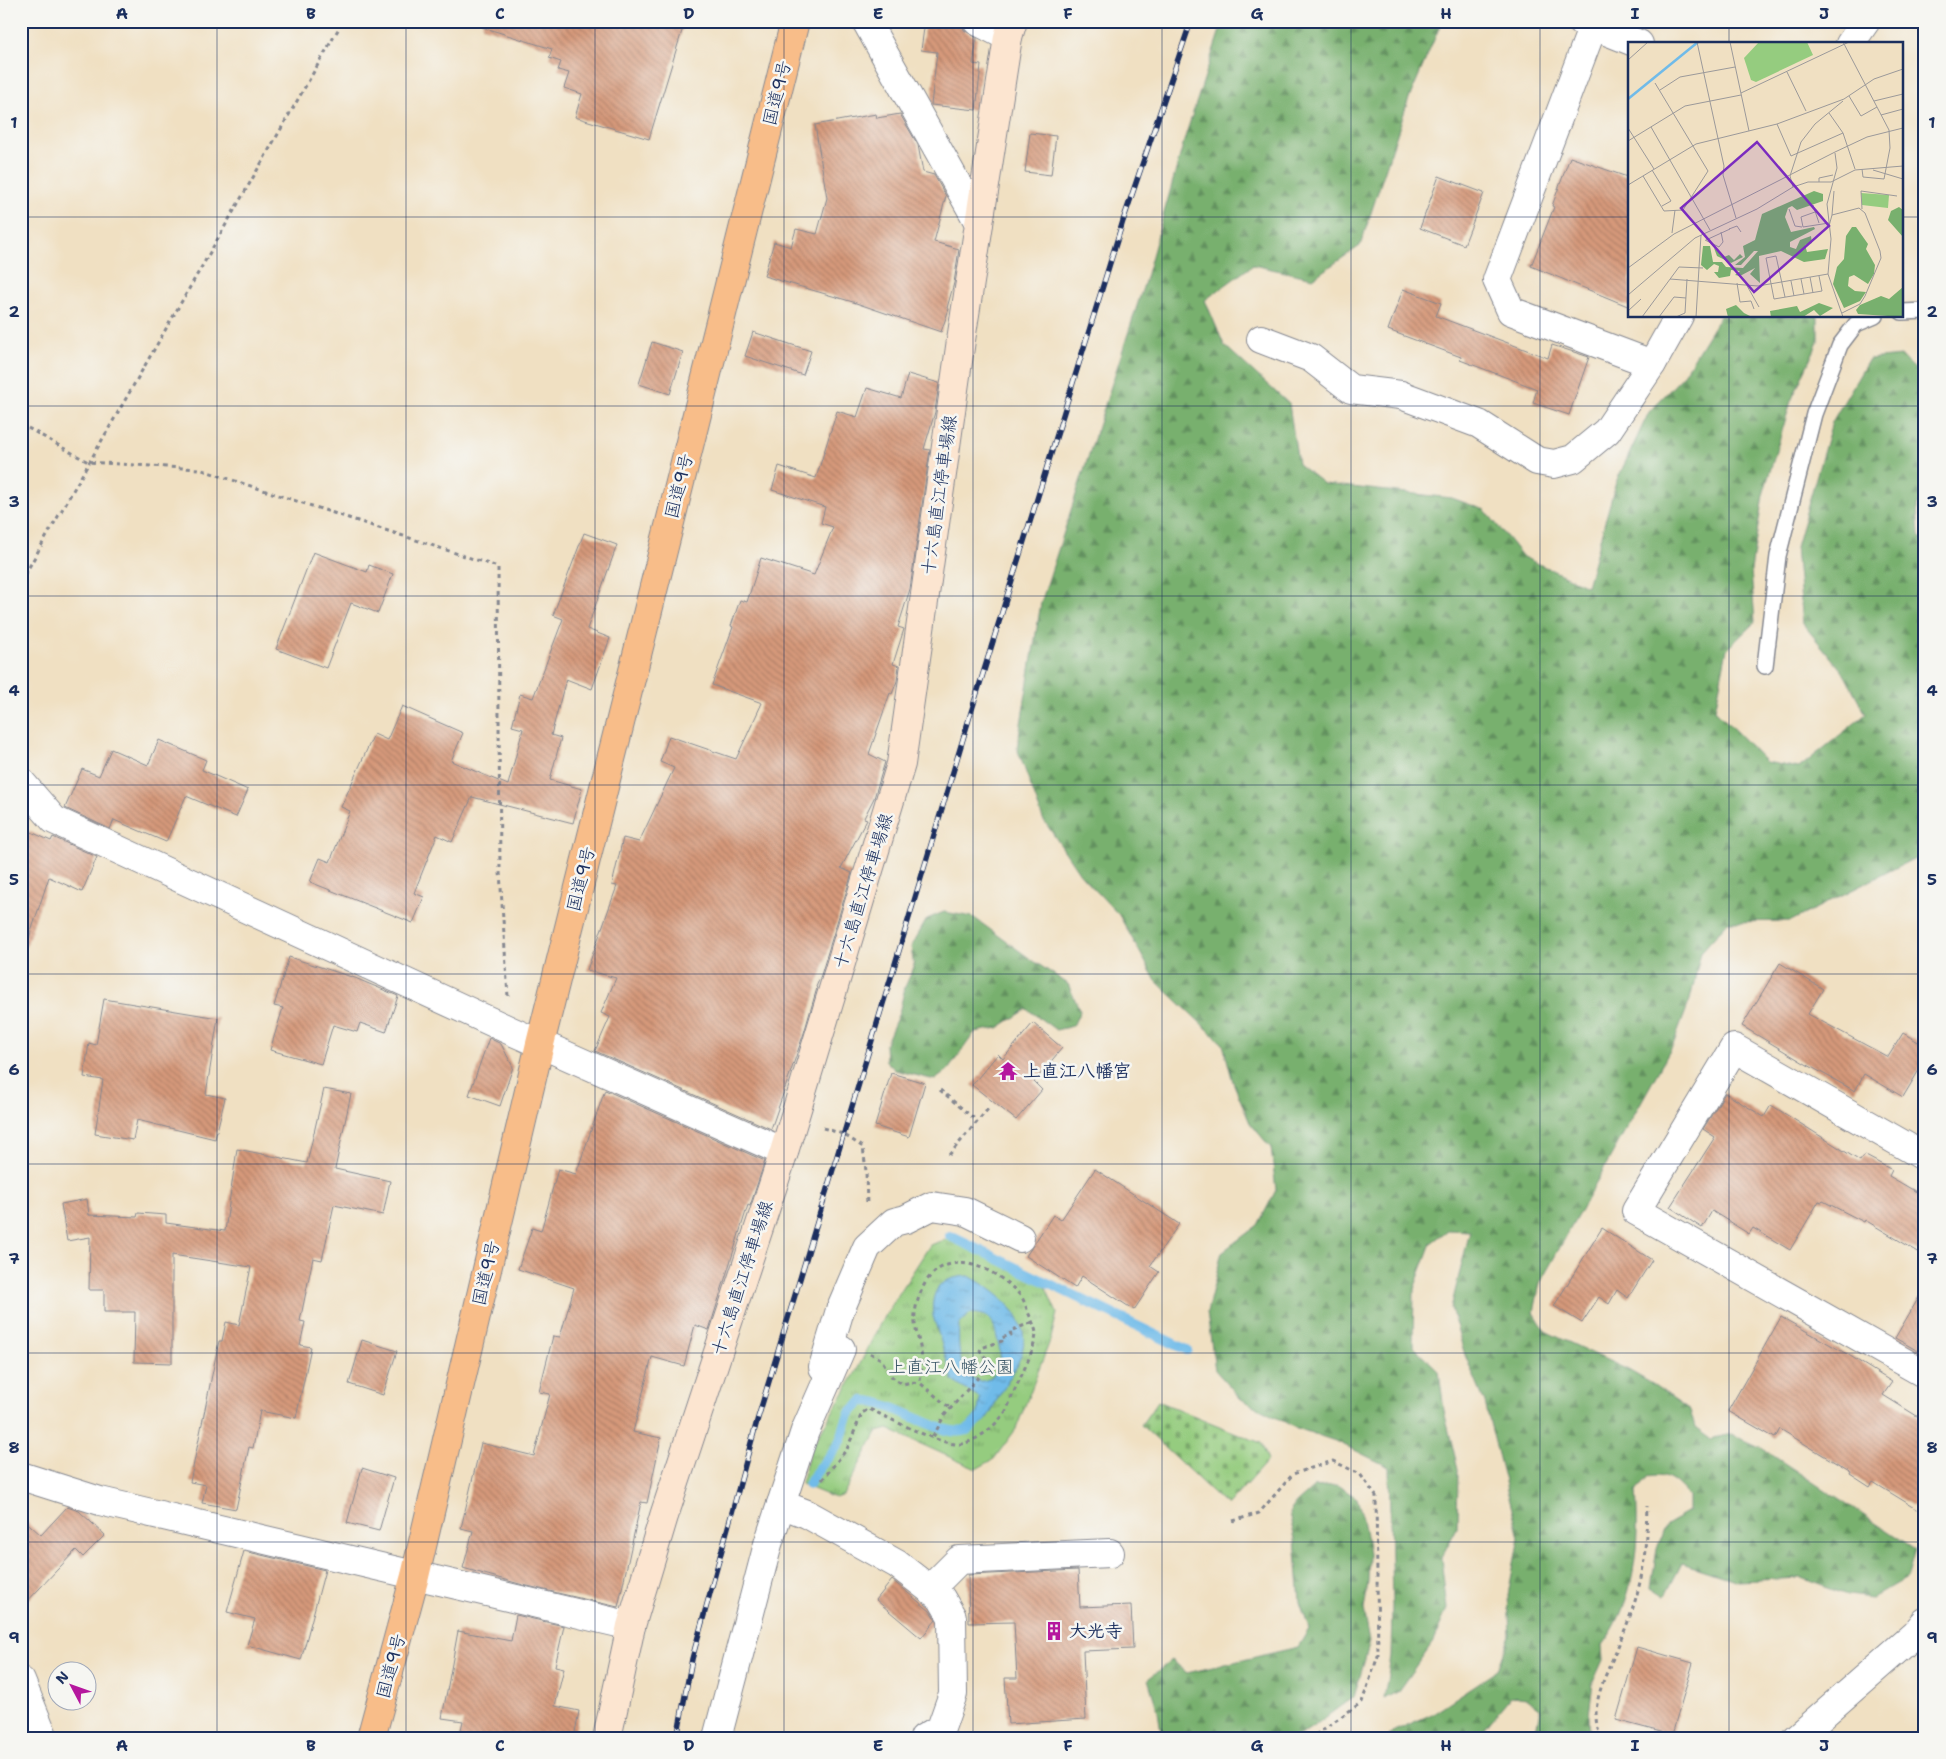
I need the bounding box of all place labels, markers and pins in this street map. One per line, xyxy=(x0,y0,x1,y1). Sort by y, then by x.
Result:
place label: 上直江八幡宮 xyxy=(1023,1059,1131,1083)
temple icon: 上直江八幡宮 xyxy=(997,1060,1019,1082)
place label: 大光寺 xyxy=(1069,1619,1123,1643)
building icon: 大光寺 xyxy=(1043,1620,1065,1642)

